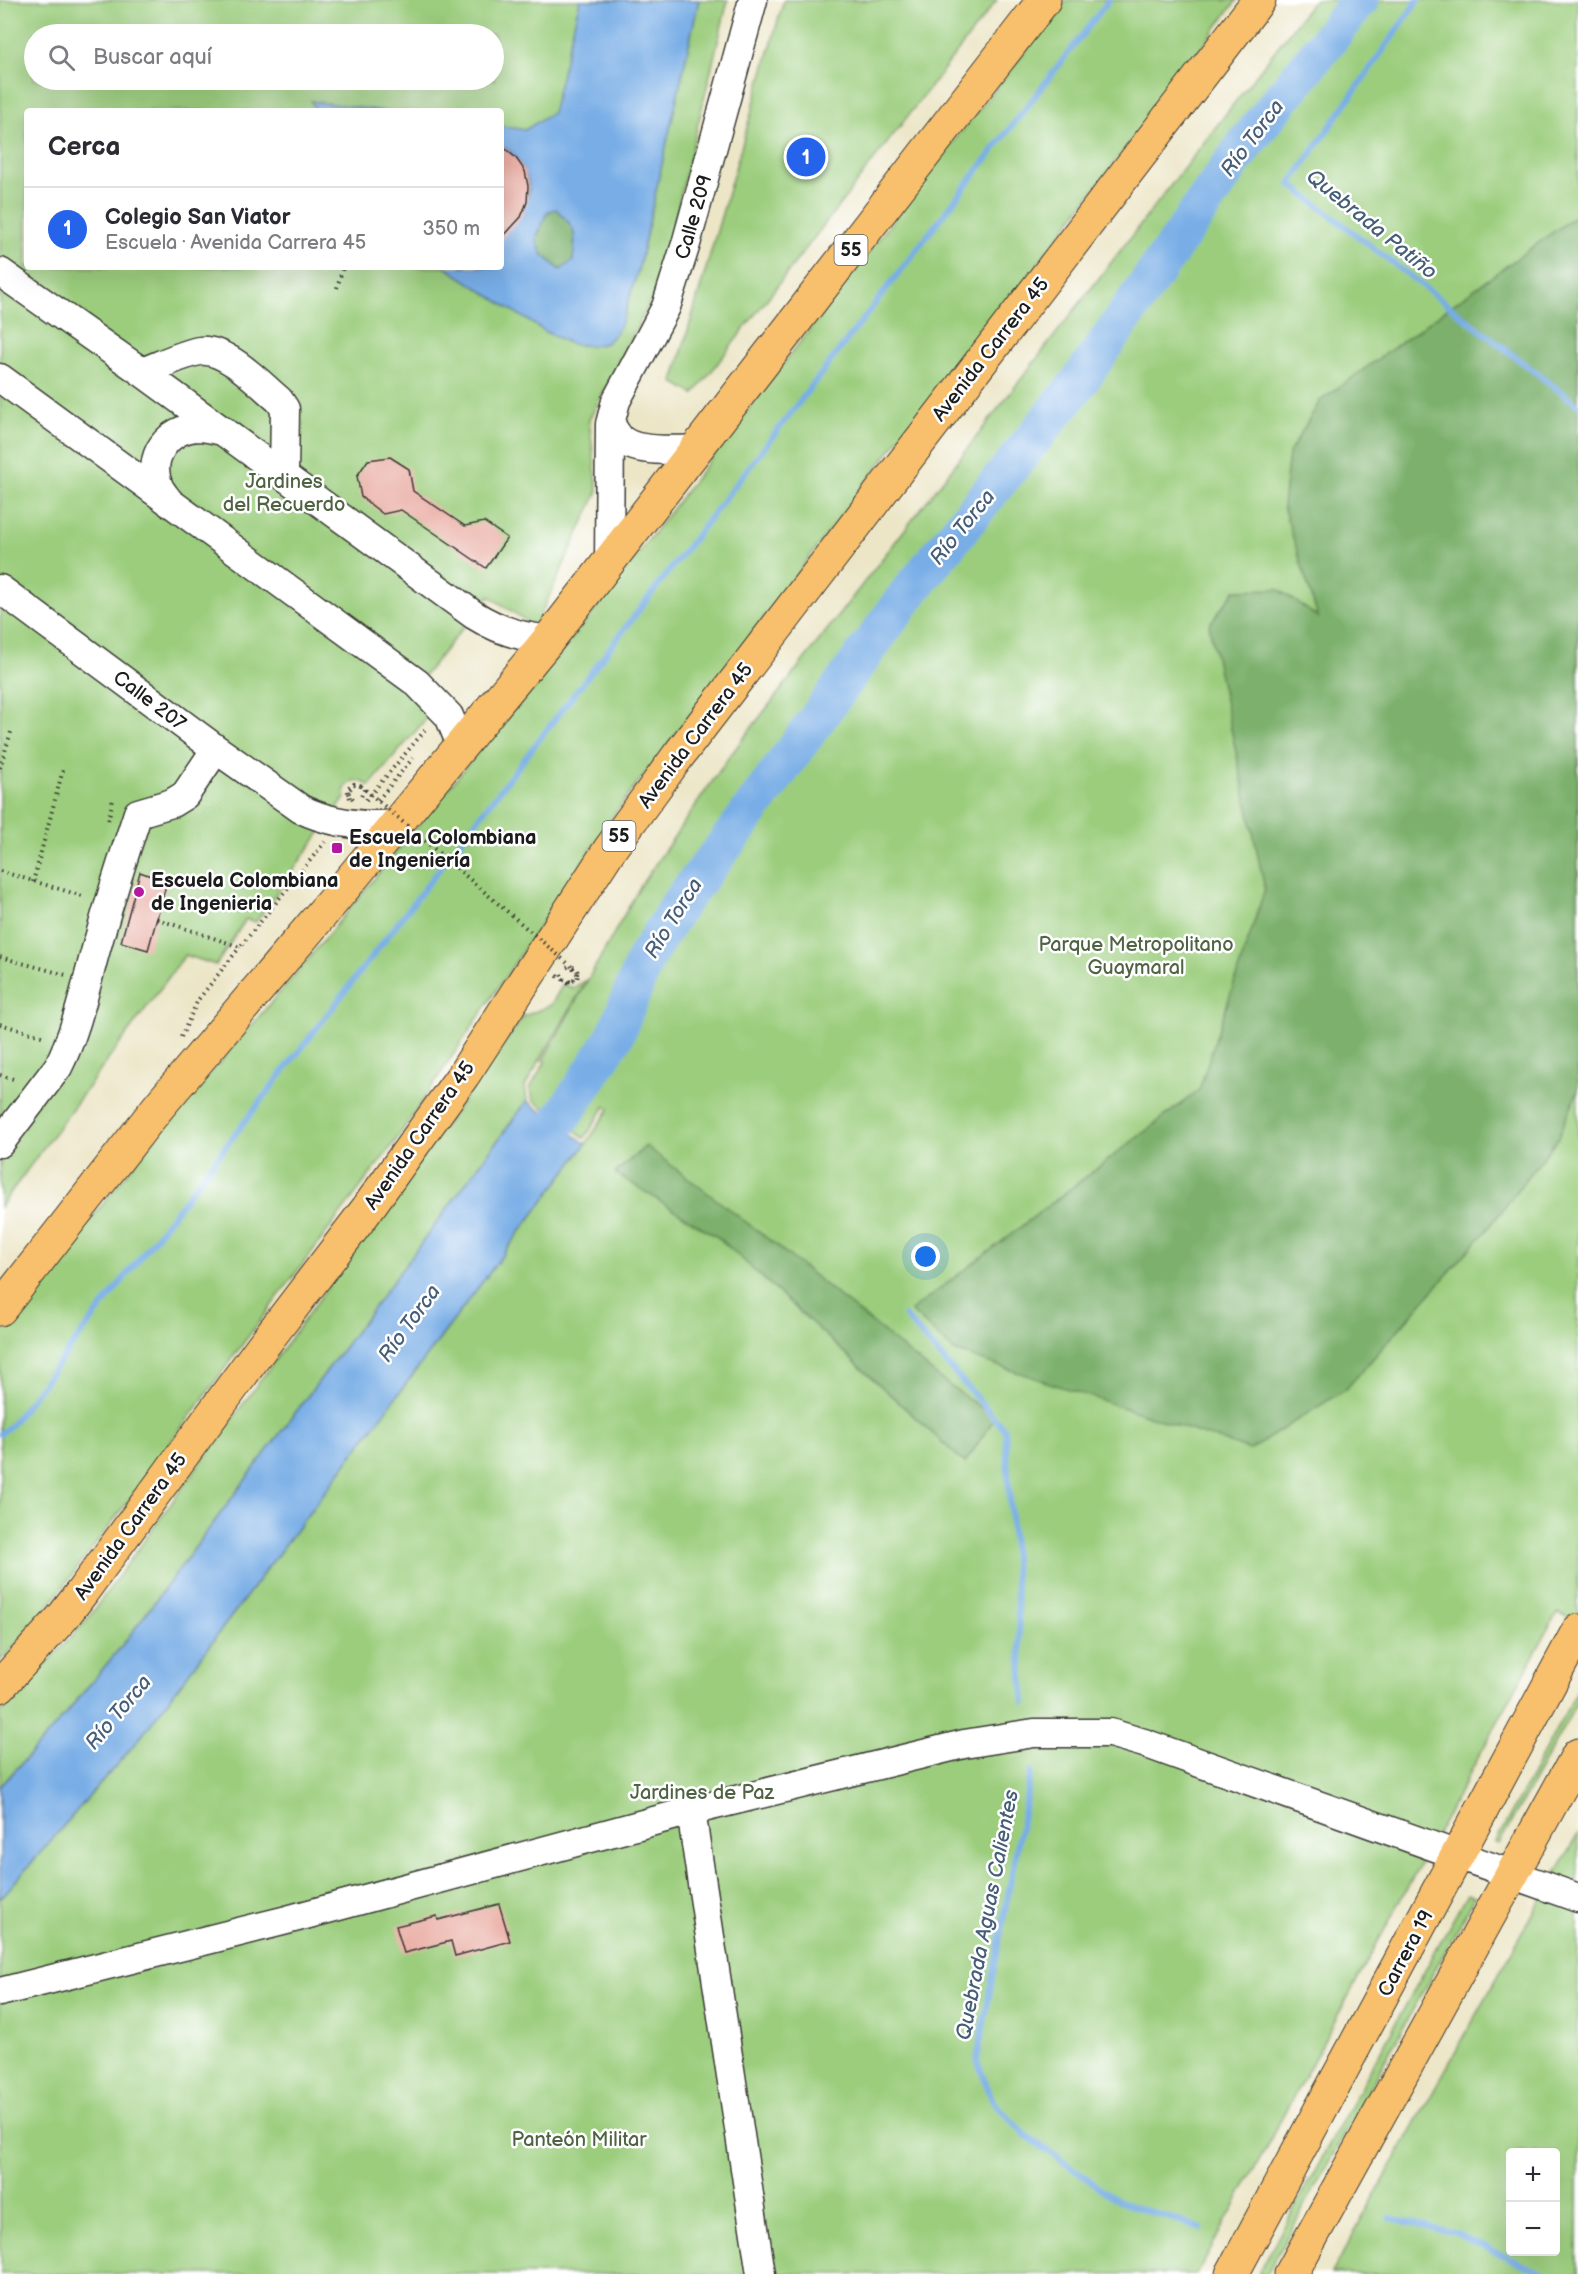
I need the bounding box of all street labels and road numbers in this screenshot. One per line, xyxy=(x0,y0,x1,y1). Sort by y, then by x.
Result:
street label: Calle 209 xyxy=(670,172,717,262)
road number: 55 xyxy=(834,235,868,265)
street label: Avenida Carrera 45 xyxy=(927,273,1054,426)
street label: Avenida Carrera 45 xyxy=(633,658,758,813)
street label: Calle 207 xyxy=(108,666,191,736)
road number: 55 xyxy=(602,821,636,851)
street label: Avenida Carrera 45 xyxy=(360,1057,480,1214)
street label: Avenida Carrera 45 xyxy=(69,1448,192,1605)
street label: Carrera 19 xyxy=(1373,1906,1439,2001)

